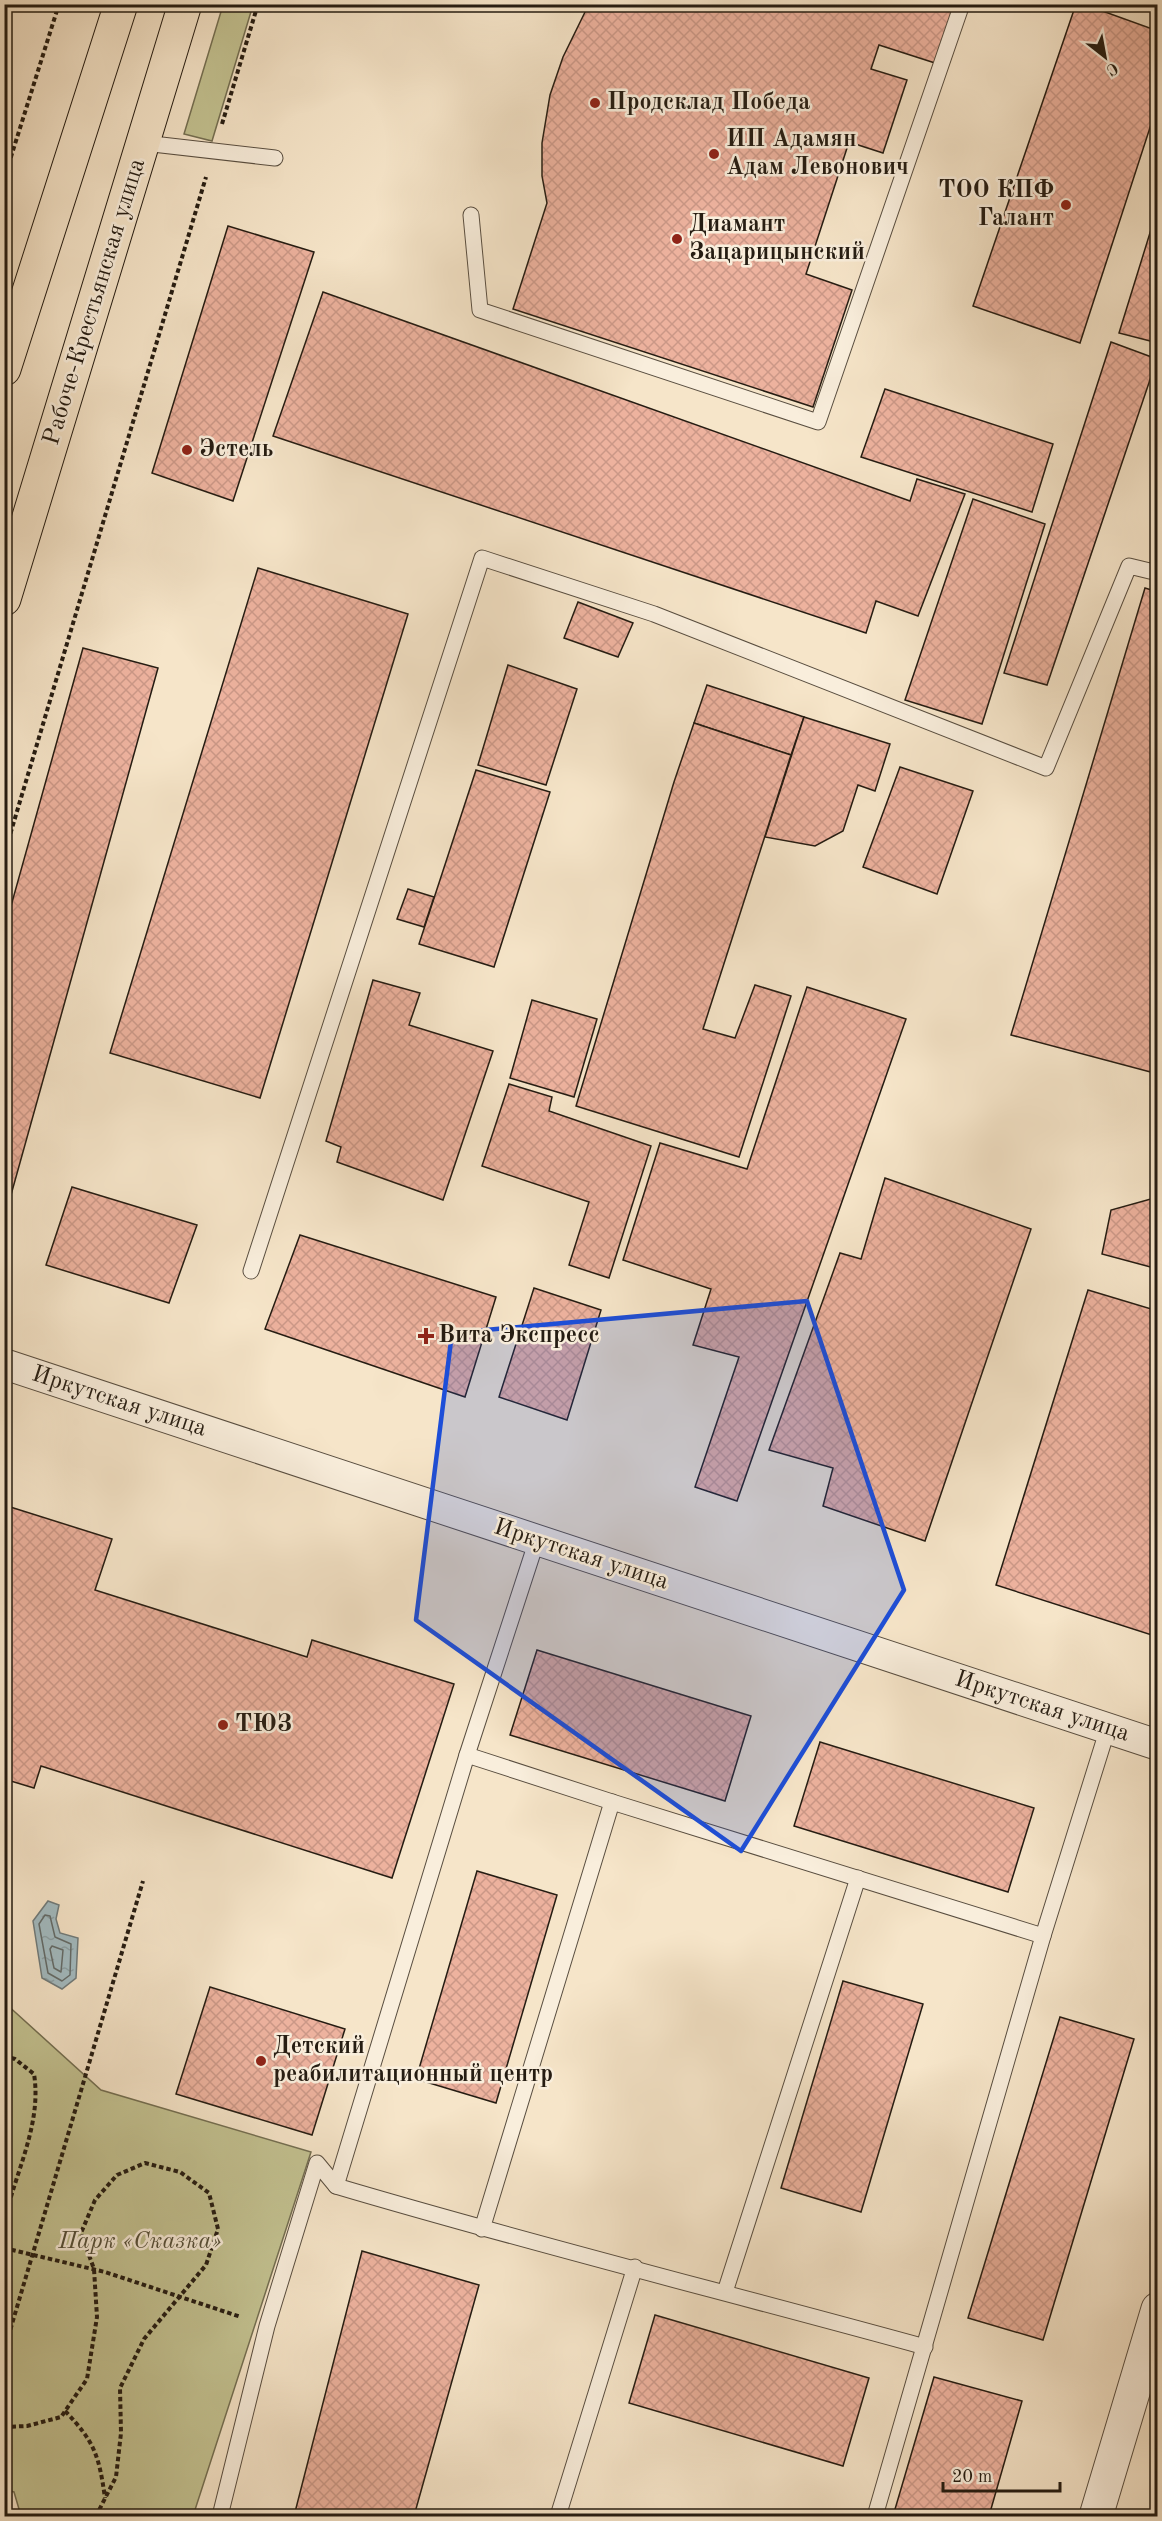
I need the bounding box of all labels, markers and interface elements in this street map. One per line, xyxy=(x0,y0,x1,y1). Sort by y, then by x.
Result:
north arrow xyxy=(1075,27,1135,87)
text: С xyxy=(1103,59,1120,78)
place label: Продсклад Победа xyxy=(607,91,811,115)
marker: Продсклад Победа xyxy=(588,96,602,110)
place label: ИП Адамян Адам Левонович xyxy=(726,128,909,180)
marker: ИП Адамян Адам Левонович xyxy=(707,147,721,161)
street label: Рабоче-Крестьянская улица xyxy=(40,156,150,448)
place label: ТОО КПФ Галант xyxy=(938,179,1054,231)
marker: ТОО КПФ Галант xyxy=(1059,198,1073,212)
place label: Диамант Зацарицынский xyxy=(689,213,865,265)
marker: Диамант Зацарицынский xyxy=(670,232,684,246)
place label: Эстель xyxy=(199,438,273,462)
marker: Эстель xyxy=(180,443,194,457)
place label: Вита Экспресс xyxy=(438,1324,600,1348)
marker: Вита Экспресс xyxy=(419,1329,433,1343)
street label: Иркутская улица xyxy=(29,1362,209,1442)
street label: Иркутская улица xyxy=(491,1515,671,1595)
street label: Иркутская улица xyxy=(952,1667,1132,1747)
place label: ТЮЗ xyxy=(235,1713,292,1737)
marker: ТЮЗ xyxy=(216,1718,230,1732)
place label: Детский реабилитационный центр xyxy=(273,2035,553,2087)
marker: Детский реабилитационный центр xyxy=(254,2054,268,2068)
park label: Парк «Сказка» xyxy=(57,2230,222,2254)
scale bar xyxy=(943,2455,1060,2493)
text: 20 m xyxy=(952,2468,992,2486)

